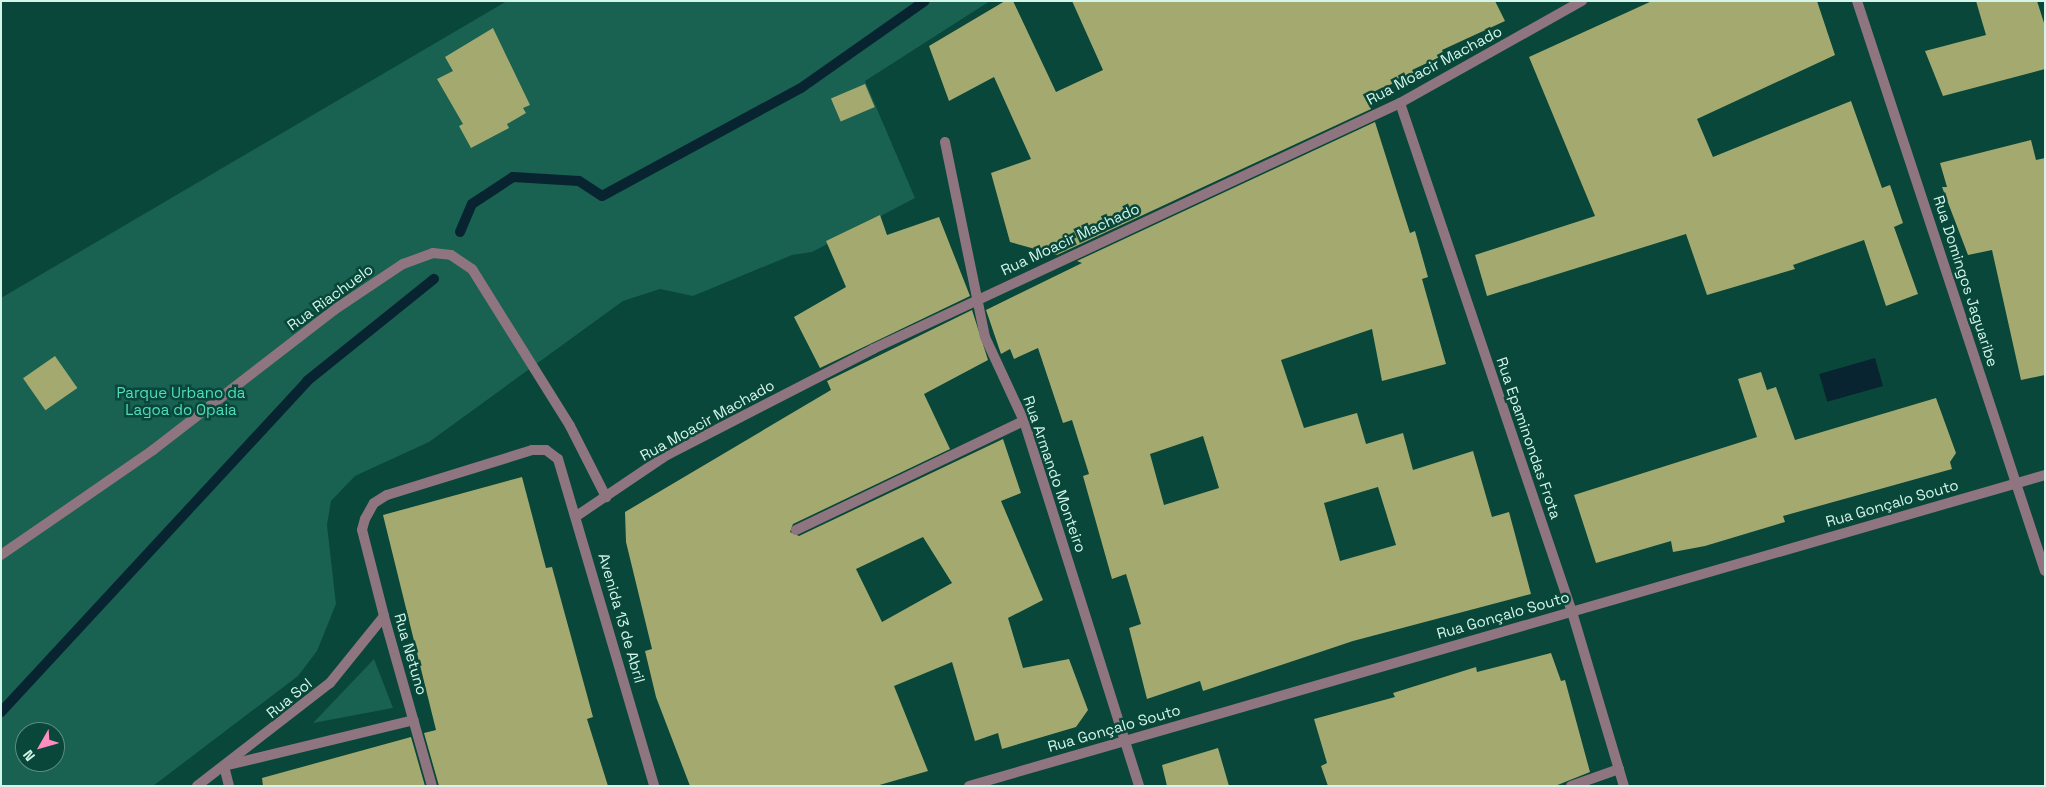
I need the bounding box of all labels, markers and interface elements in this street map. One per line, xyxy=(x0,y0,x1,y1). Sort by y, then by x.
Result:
street label: Rua Moacir Machado xyxy=(1363,22,1505,108)
street label: Rua Domingos Jaguaribe xyxy=(1930,193,2002,369)
street label: Rua Moacir Machado xyxy=(998,199,1142,279)
street label: Rua Riachuelo xyxy=(284,260,376,334)
street label: Rua Epaminondas Frota xyxy=(1493,355,1565,521)
street label: Rua Moacir Machado xyxy=(637,376,777,464)
park label: Parque Urbano da Lagoa do Opaia xyxy=(117,383,245,418)
street label: Rua Armando Monteiro xyxy=(1020,393,1090,555)
street label: Rua Gonçalo Souto xyxy=(1823,475,1961,531)
street label: Avenida 13 de Abril xyxy=(595,551,649,685)
street label: Rua Gonçalo Souto xyxy=(1434,587,1572,643)
street label: Rua Netuno xyxy=(391,611,431,697)
street label: Rua Sol xyxy=(263,674,315,722)
street label: Rua Gonçalo Souto xyxy=(1045,700,1183,756)
north arrow xyxy=(15,722,65,772)
text: N xyxy=(19,746,39,765)

